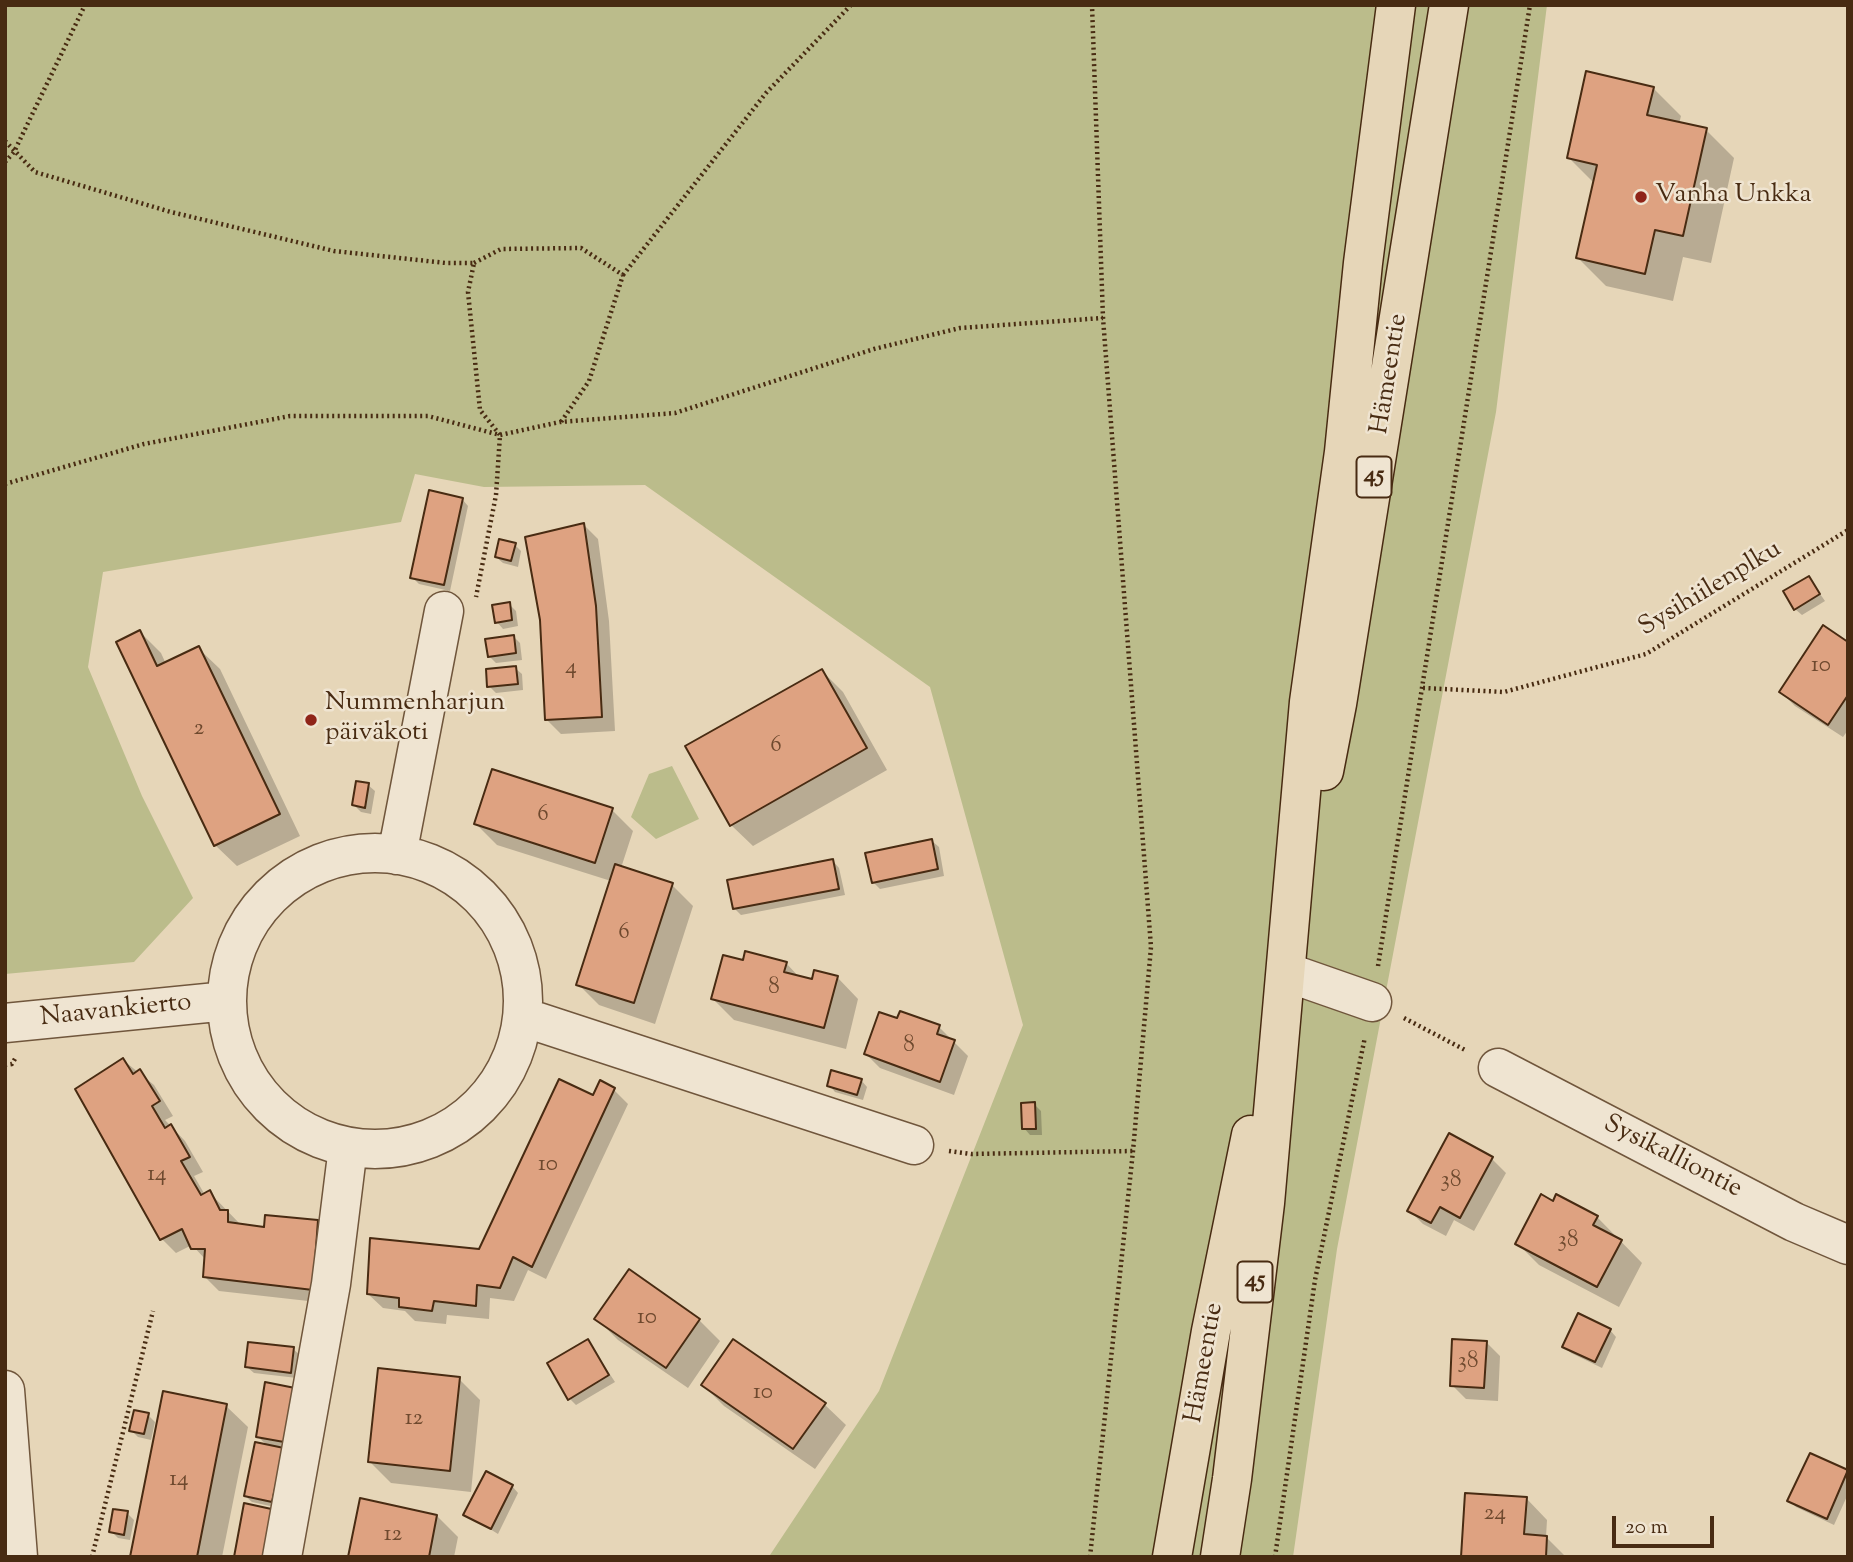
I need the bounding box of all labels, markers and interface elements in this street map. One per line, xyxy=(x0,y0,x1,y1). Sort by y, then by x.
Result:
place label: Vanha Unkka xyxy=(1655,181,1811,213)
marker: Vanha Unkka xyxy=(1633,189,1649,205)
street label: Hämeentie xyxy=(1366,312,1416,436)
road number: 45 xyxy=(1356,456,1392,498)
street label: Sysihiilenplku xyxy=(1634,535,1788,645)
house number: 10 xyxy=(1811,653,1831,681)
house number: 4 xyxy=(565,655,577,683)
place label: Nummenharjun päiväkoti xyxy=(325,689,505,750)
marker: Nummenharjun päiväkoti xyxy=(303,712,319,728)
house number: 2 xyxy=(194,716,204,744)
house number: 6 xyxy=(770,733,782,761)
house number: 6 xyxy=(537,802,549,830)
house number: 6 xyxy=(618,920,630,948)
house number: 8 xyxy=(768,975,780,1003)
street label: Naavankierto xyxy=(39,989,193,1035)
house number: 8 xyxy=(903,1033,915,1061)
street label: Sysikalliontie xyxy=(1597,1110,1747,1206)
house number: 10 xyxy=(538,1152,558,1180)
house number: 14 xyxy=(147,1162,167,1190)
house number: 38 xyxy=(1441,1168,1461,1196)
house number: 38 xyxy=(1558,1228,1578,1256)
road number: 45 xyxy=(1238,1262,1272,1302)
street label: Hämeentie xyxy=(1180,1301,1232,1425)
house number: 10 xyxy=(637,1305,657,1333)
house number: 38 xyxy=(1458,1349,1478,1377)
house number: 10 xyxy=(753,1380,773,1408)
house number: 12 xyxy=(405,1406,423,1434)
house number: 14 xyxy=(169,1467,189,1495)
house number: 24 xyxy=(1484,1501,1506,1529)
scale bar xyxy=(1615,1502,1716,1546)
text: 20 m xyxy=(1625,1513,1668,1543)
house number: 12 xyxy=(384,1522,402,1550)

